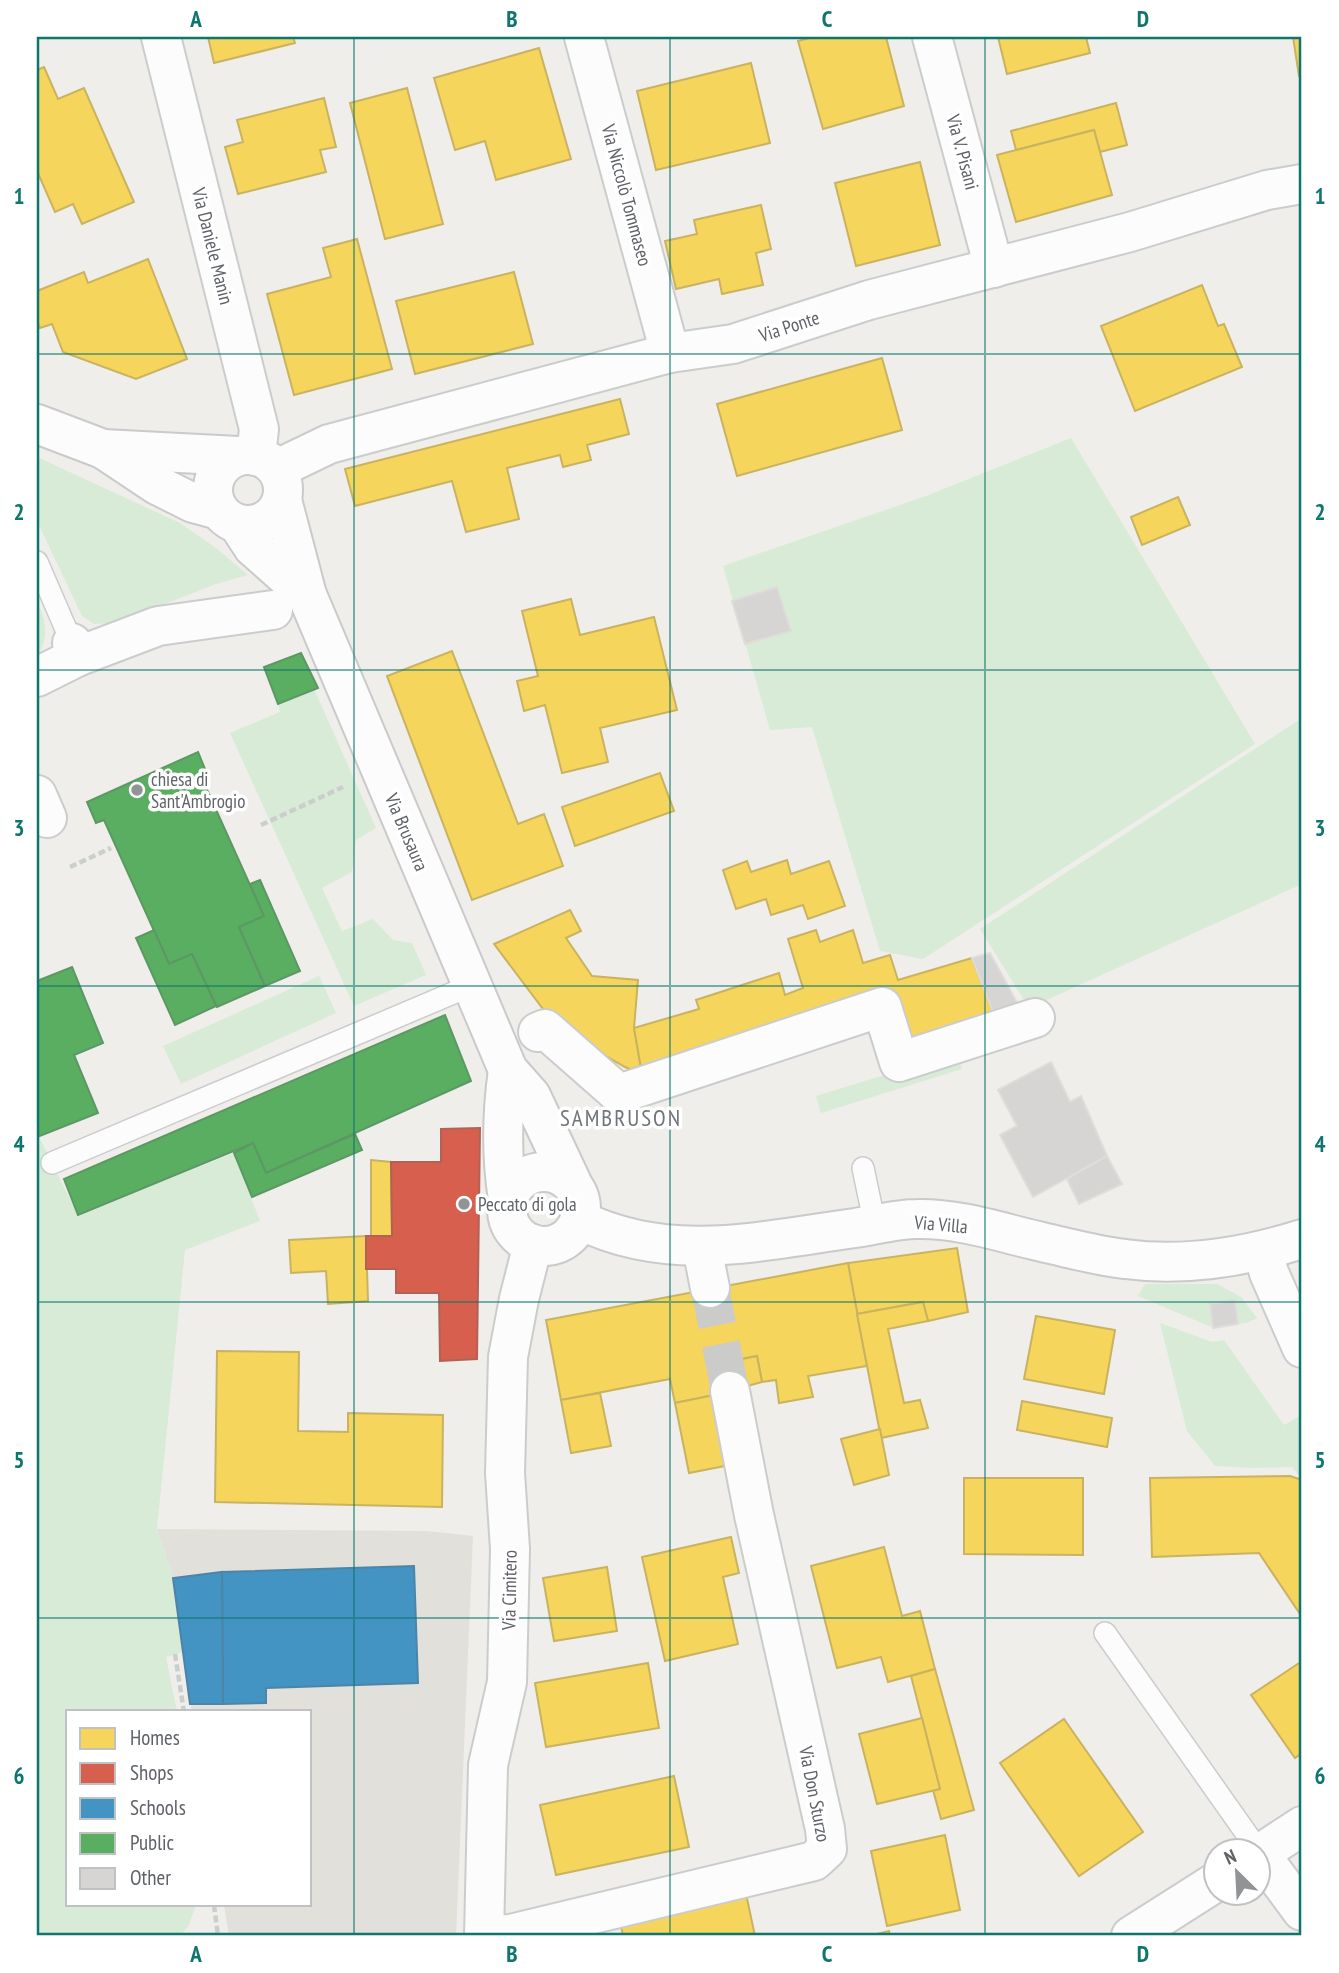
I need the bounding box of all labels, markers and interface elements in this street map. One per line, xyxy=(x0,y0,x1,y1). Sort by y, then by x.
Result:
text: A xyxy=(189,4,202,33)
text: B xyxy=(506,4,518,33)
text: C xyxy=(822,4,833,33)
text: D xyxy=(1137,4,1149,33)
street label: Via V. Pisani xyxy=(941,111,985,192)
street label: Via Niccolò Tommaseo xyxy=(596,121,657,268)
text: 1 xyxy=(14,181,25,210)
text: 1 xyxy=(1315,181,1326,210)
street label: Via Daniele Manin xyxy=(187,184,239,307)
street label: Via Ponte xyxy=(755,305,822,347)
text: 2 xyxy=(14,497,25,526)
text: 2 xyxy=(1315,497,1326,526)
place label: chiesa di Sant'Ambrogio xyxy=(151,767,245,813)
marker: chiesa di Sant'Ambrogio xyxy=(129,782,145,798)
street label: Via Brusaura xyxy=(380,789,434,874)
text: 3 xyxy=(14,813,25,842)
text: 3 xyxy=(1315,813,1326,842)
district label: SAMBRUSON xyxy=(560,1103,682,1132)
text: 4 xyxy=(14,1129,25,1158)
text: 4 xyxy=(1315,1129,1326,1158)
place label: Peccato di gola xyxy=(478,1192,577,1216)
marker: Peccato di gola xyxy=(456,1196,472,1212)
street label: Via Villa xyxy=(912,1210,969,1238)
text: 5 xyxy=(14,1445,25,1474)
text: 5 xyxy=(1315,1445,1326,1474)
street label: Via Cimitero xyxy=(496,1550,522,1631)
legend xyxy=(66,1710,312,1906)
text: Homes xyxy=(130,1724,180,1751)
street label: Via Don Sturzo xyxy=(794,1743,836,1844)
text: Shops xyxy=(130,1759,174,1786)
text: 6 xyxy=(14,1761,25,1790)
text: 6 xyxy=(1315,1761,1326,1790)
text: Schools xyxy=(130,1794,186,1821)
text: Public xyxy=(130,1829,175,1856)
north arrow xyxy=(1202,1836,1272,1906)
text: N xyxy=(1221,1843,1240,1870)
text: Other xyxy=(130,1864,171,1891)
text: A xyxy=(189,1939,202,1968)
text: B xyxy=(506,1939,518,1968)
text: C xyxy=(822,1939,833,1968)
text: D xyxy=(1137,1939,1149,1968)

